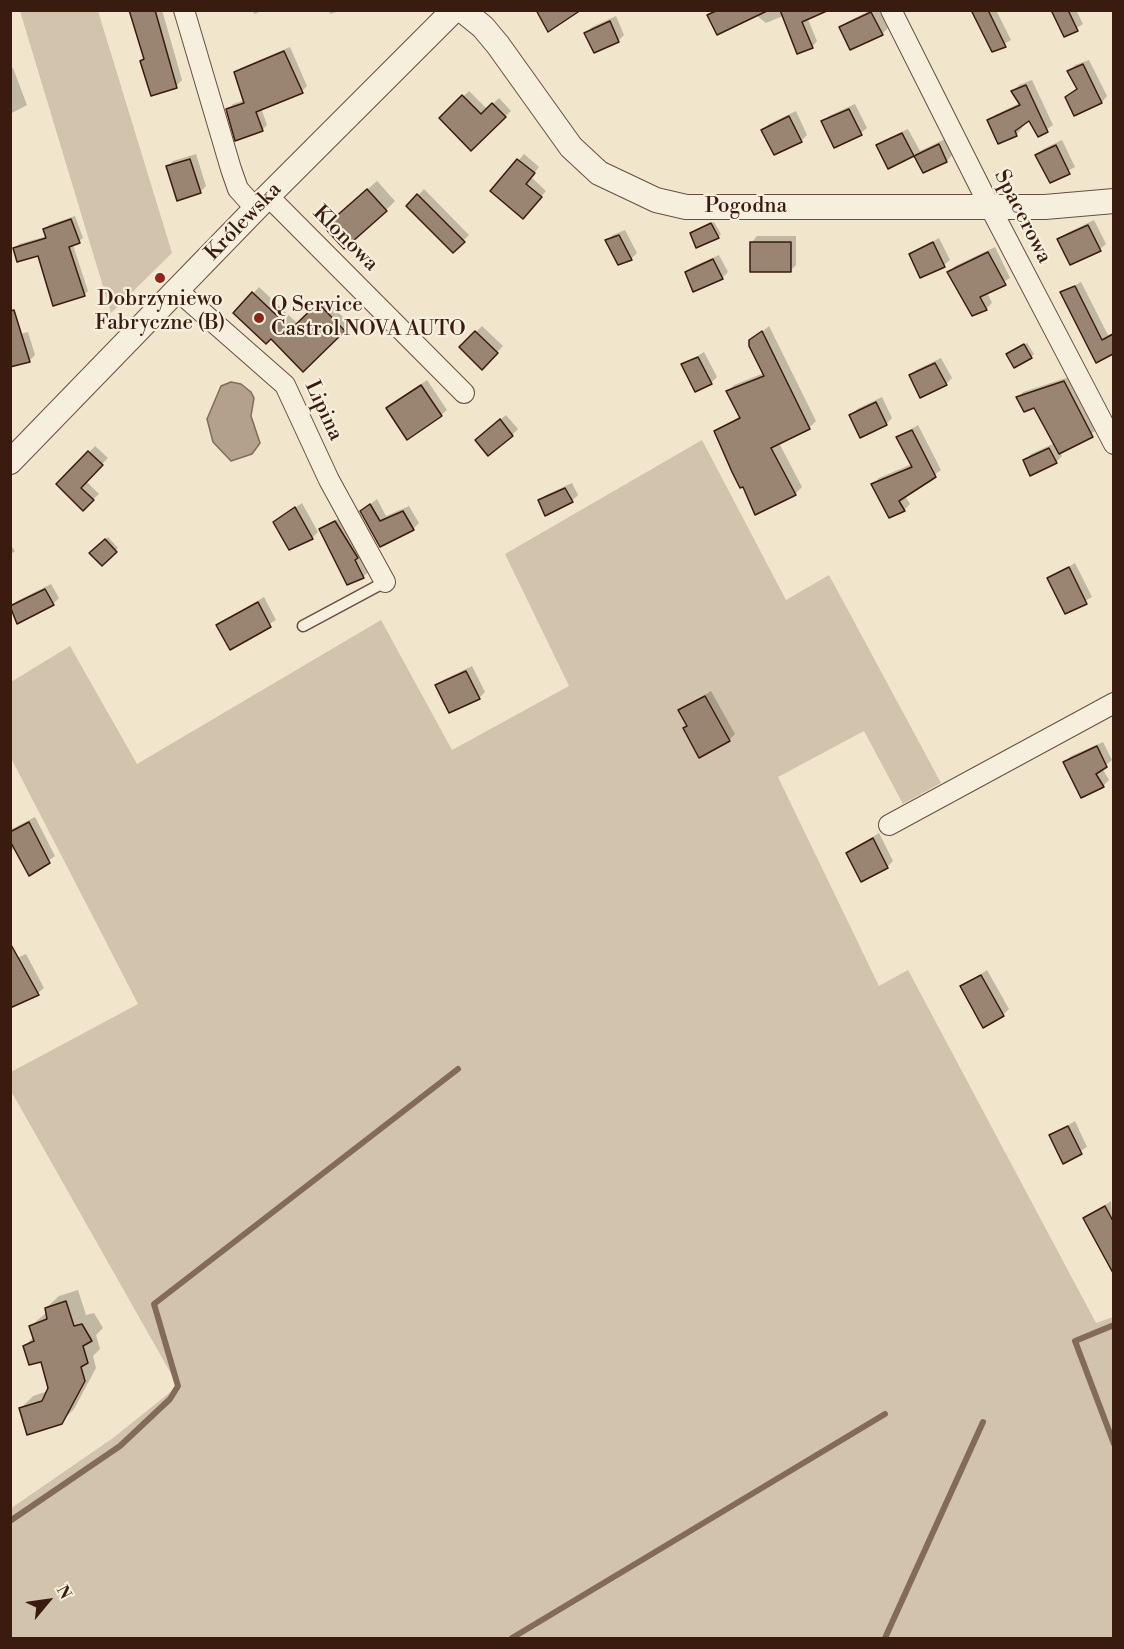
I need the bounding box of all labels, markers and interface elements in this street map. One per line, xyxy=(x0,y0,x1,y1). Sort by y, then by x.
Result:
street label: Spacerowa xyxy=(988,166,1056,268)
street label: Królewska xyxy=(201,178,287,266)
street label: Pogodna xyxy=(705,194,787,220)
street label: Klonowa xyxy=(307,201,383,277)
marker: Dobrzyniewo Fabryczne (B) xyxy=(153,271,167,285)
place label: Dobrzyniewo Fabryczne (B) xyxy=(95,287,225,337)
place label: Q Service Castrol NOVA AUTO xyxy=(271,293,466,343)
marker: Q Service Castrol NOVA AUTO xyxy=(252,311,266,325)
street label: Lipina xyxy=(298,377,348,445)
north arrow xyxy=(18,1571,78,1631)
text: N xyxy=(52,1582,76,1603)

